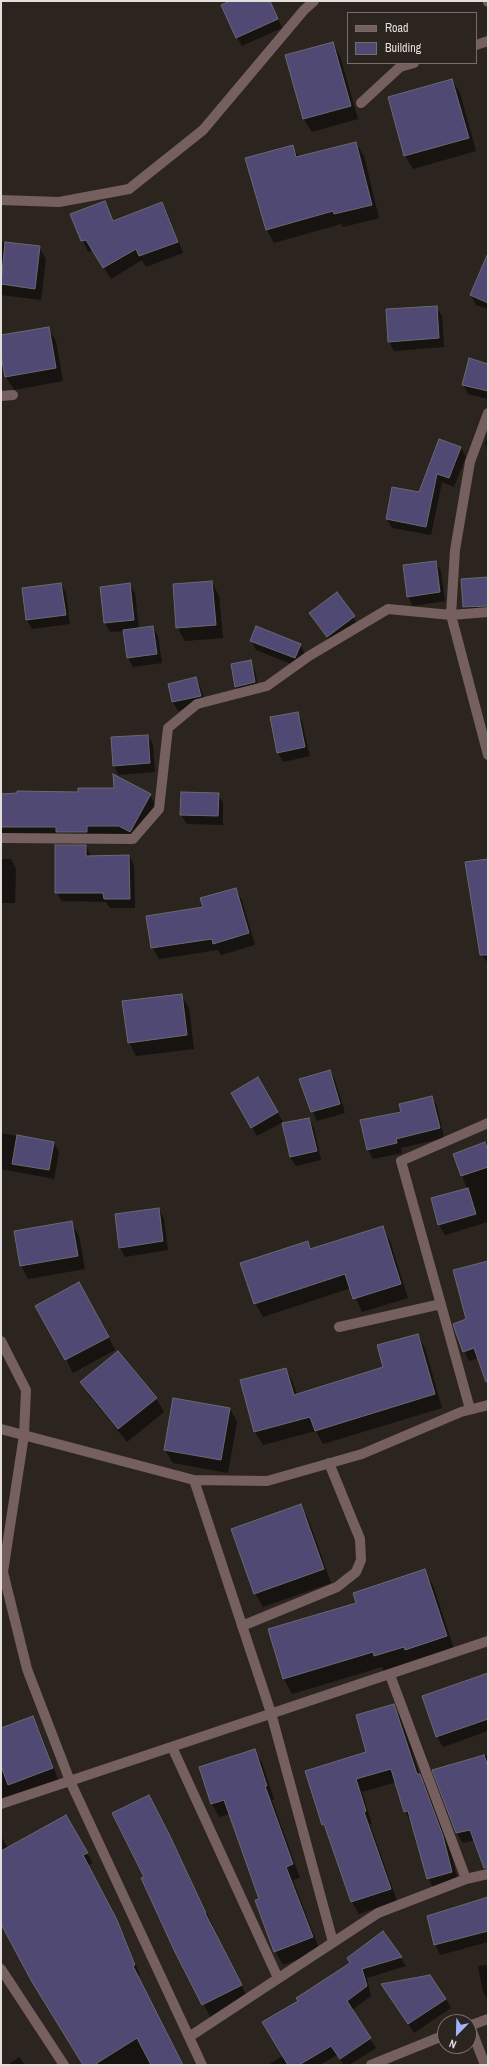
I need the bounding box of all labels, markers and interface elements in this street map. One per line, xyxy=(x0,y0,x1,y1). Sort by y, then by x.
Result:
legend xyxy=(347,12,477,64)
text: Road xyxy=(385,20,409,36)
text: Building xyxy=(385,40,421,56)
north arrow xyxy=(437,2014,477,2054)
text: N xyxy=(447,2036,458,2052)

